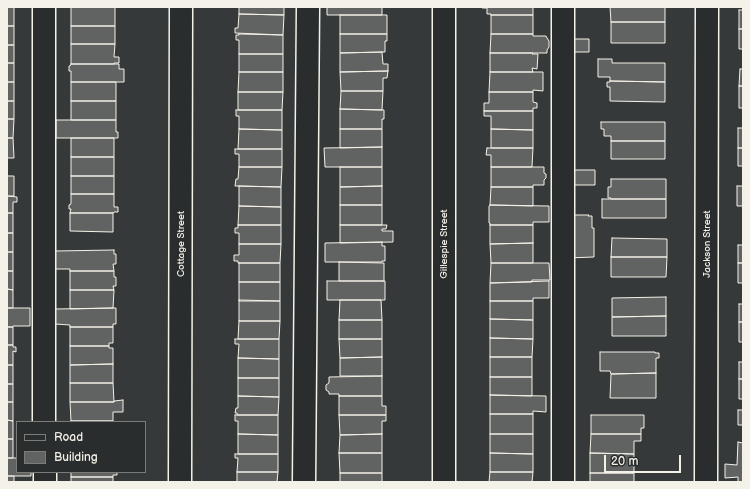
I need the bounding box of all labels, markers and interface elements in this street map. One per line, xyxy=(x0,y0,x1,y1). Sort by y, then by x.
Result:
street label: Gillespie Street xyxy=(438,209,450,279)
street label: Jackson Street xyxy=(701,210,713,278)
street label: Cottage Street xyxy=(175,211,187,277)
legend xyxy=(16,421,146,473)
text: Road xyxy=(54,430,83,445)
scale bar xyxy=(606,447,683,473)
text: Building xyxy=(54,450,98,465)
text: 20 m xyxy=(611,454,638,469)

